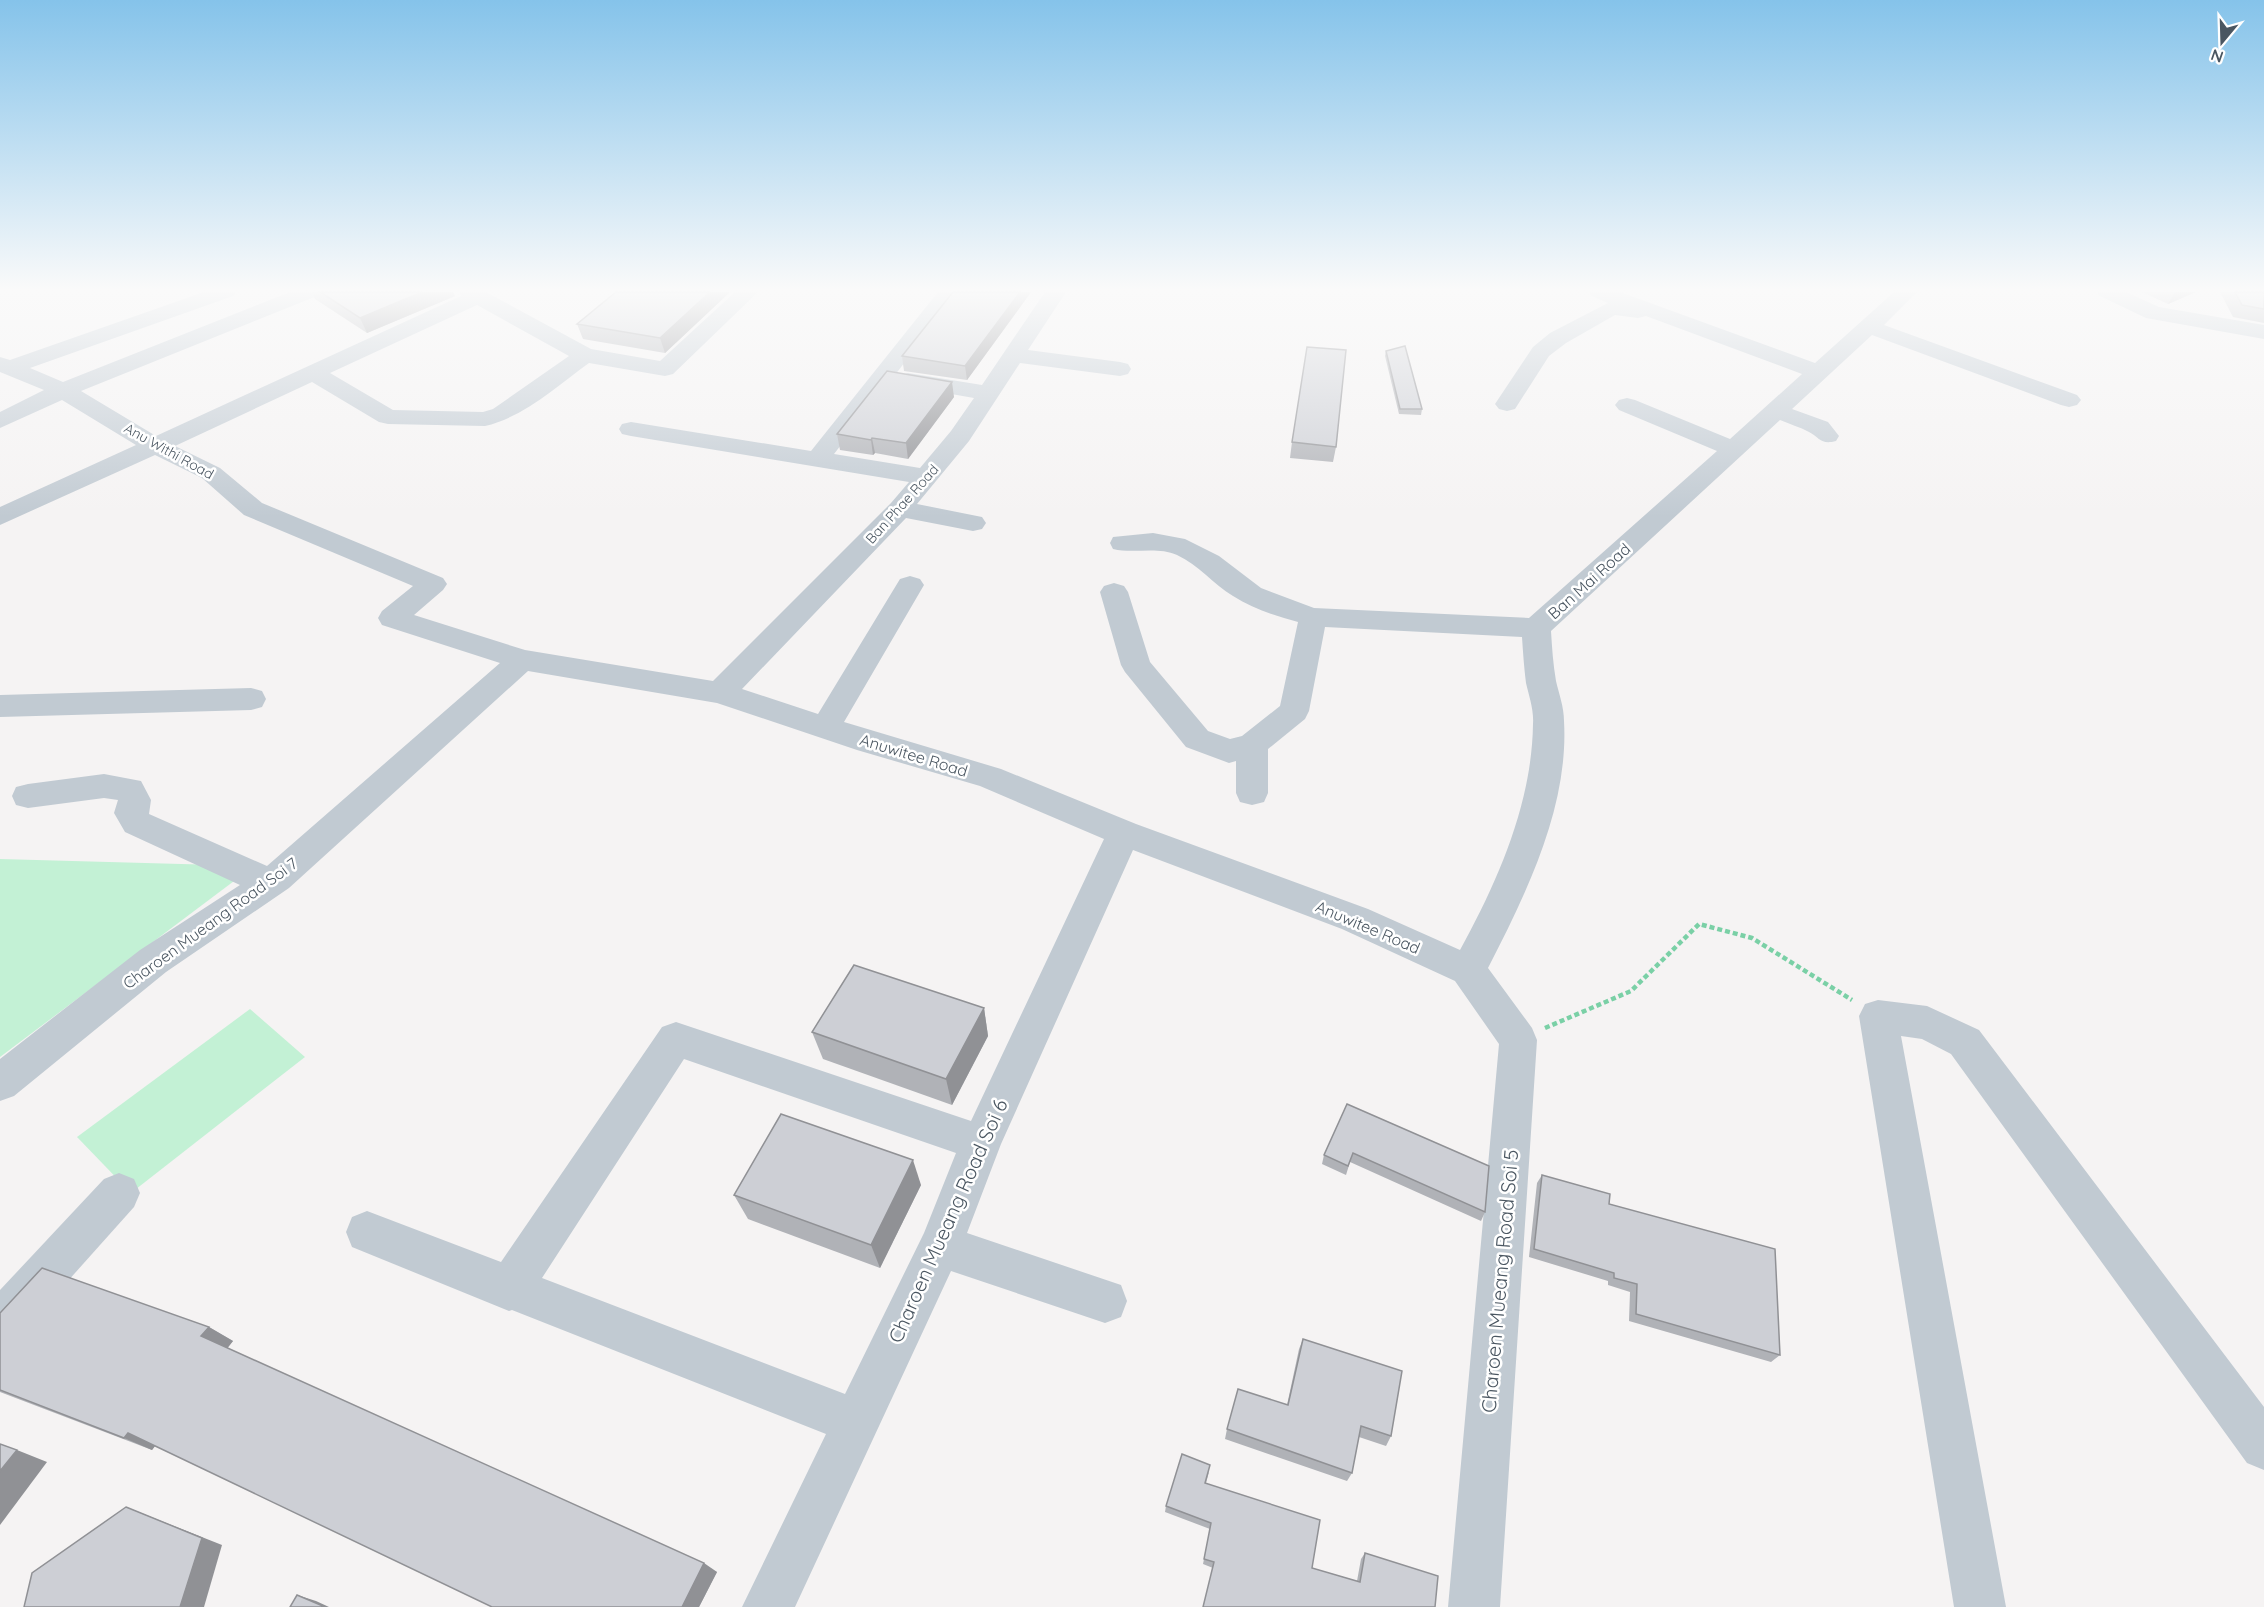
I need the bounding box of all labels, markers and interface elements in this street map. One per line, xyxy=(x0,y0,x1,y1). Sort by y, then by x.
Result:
north arrow xyxy=(2192,12,2252,72)
text: N xyxy=(2208,45,2226,68)
street label: Anu Withi Road xyxy=(121,419,217,483)
street label: Ban Phae Road xyxy=(862,461,942,547)
street label: Ban Mai Road xyxy=(1544,539,1634,623)
street label: Anuwitee Road xyxy=(858,729,970,781)
street label: Charoen Mueang Road Soi 7 xyxy=(119,853,301,993)
street label: Anuwitee Road xyxy=(1313,896,1423,958)
street label: Charoen Mueang Road Soi 6 xyxy=(882,1095,1013,1346)
street label: Charoen Mueang Road Soi 5 xyxy=(1476,1148,1523,1414)

